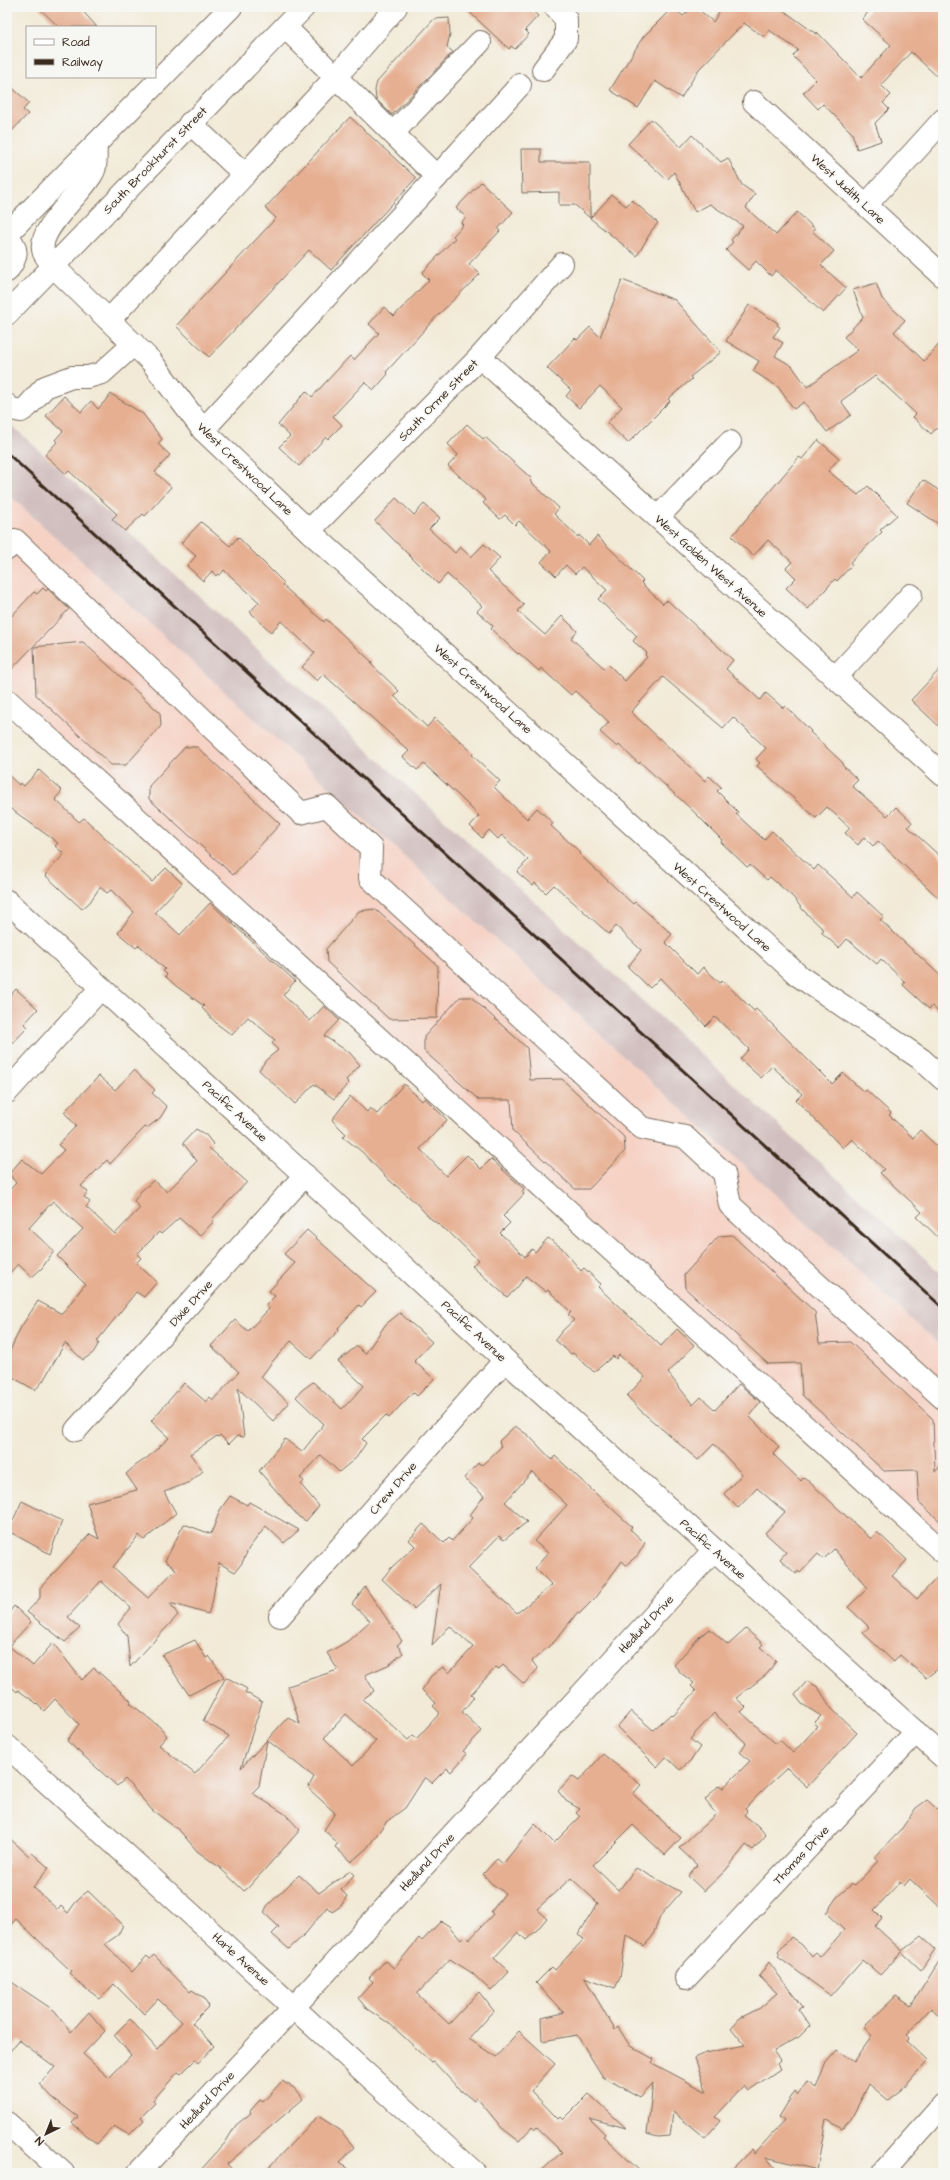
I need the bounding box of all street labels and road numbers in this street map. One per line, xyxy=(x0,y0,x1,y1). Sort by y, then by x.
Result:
street label: South Brookhurst Street xyxy=(99,103,211,218)
street label: West Judith Lane xyxy=(807,150,889,229)
street label: South Orme Street xyxy=(395,355,482,445)
street label: West Crestwood Lane xyxy=(193,419,297,520)
street label: West Golden West Avenue xyxy=(651,511,771,622)
street label: West Crestwood Lane xyxy=(430,641,536,739)
street label: West Crestwood Lane xyxy=(669,859,775,957)
street label: Pacific Avenue xyxy=(198,1077,271,1146)
street label: Dixie Drive xyxy=(166,1276,217,1330)
street label: Pacific Avenue xyxy=(437,1297,510,1366)
street label: Crew Drive xyxy=(366,1458,421,1518)
street label: Pacific Avenue xyxy=(676,1515,750,1584)
street label: Hedlund Drive xyxy=(615,1591,678,1657)
street label: Thomas Drive xyxy=(769,1822,834,1889)
street label: Hedlund Drive xyxy=(396,1829,459,1895)
street label: Harle Avenue xyxy=(208,1929,274,1990)
street label: Hedlund Drive xyxy=(176,2067,239,2133)

